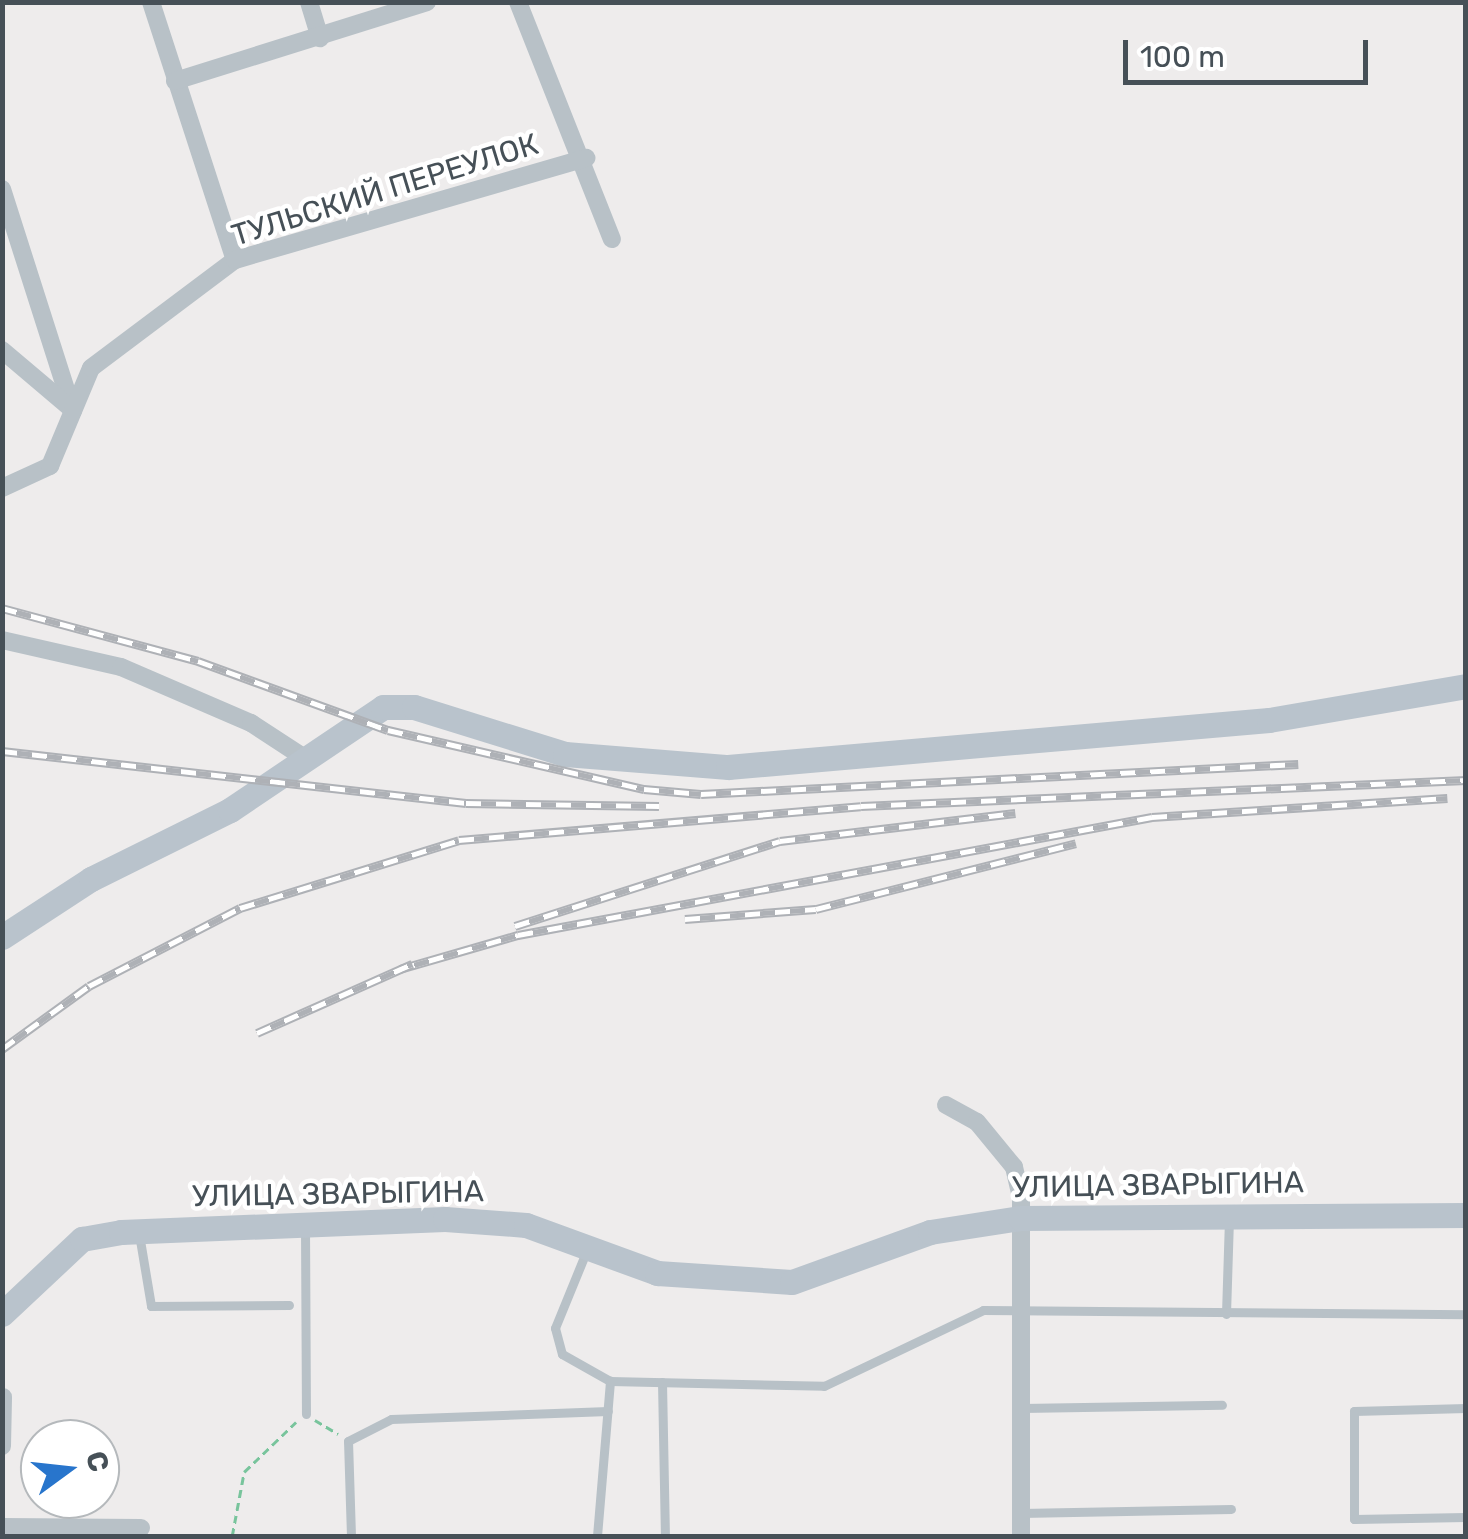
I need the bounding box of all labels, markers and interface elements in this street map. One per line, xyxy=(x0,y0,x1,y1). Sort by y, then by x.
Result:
scale bar xyxy=(1128,20,1373,82)
text: 100 m xyxy=(1140,39,1225,75)
street label: ТУЛЬСКИЙ ПЕРЕУЛОК xyxy=(227,126,543,254)
street label: УЛИЦА ЗВАРЫГИНА xyxy=(1012,1164,1304,1206)
street label: УЛИЦА ЗВАРЫГИНА xyxy=(192,1173,484,1215)
north arrow xyxy=(20,1419,120,1519)
text: С xyxy=(79,1448,116,1475)

